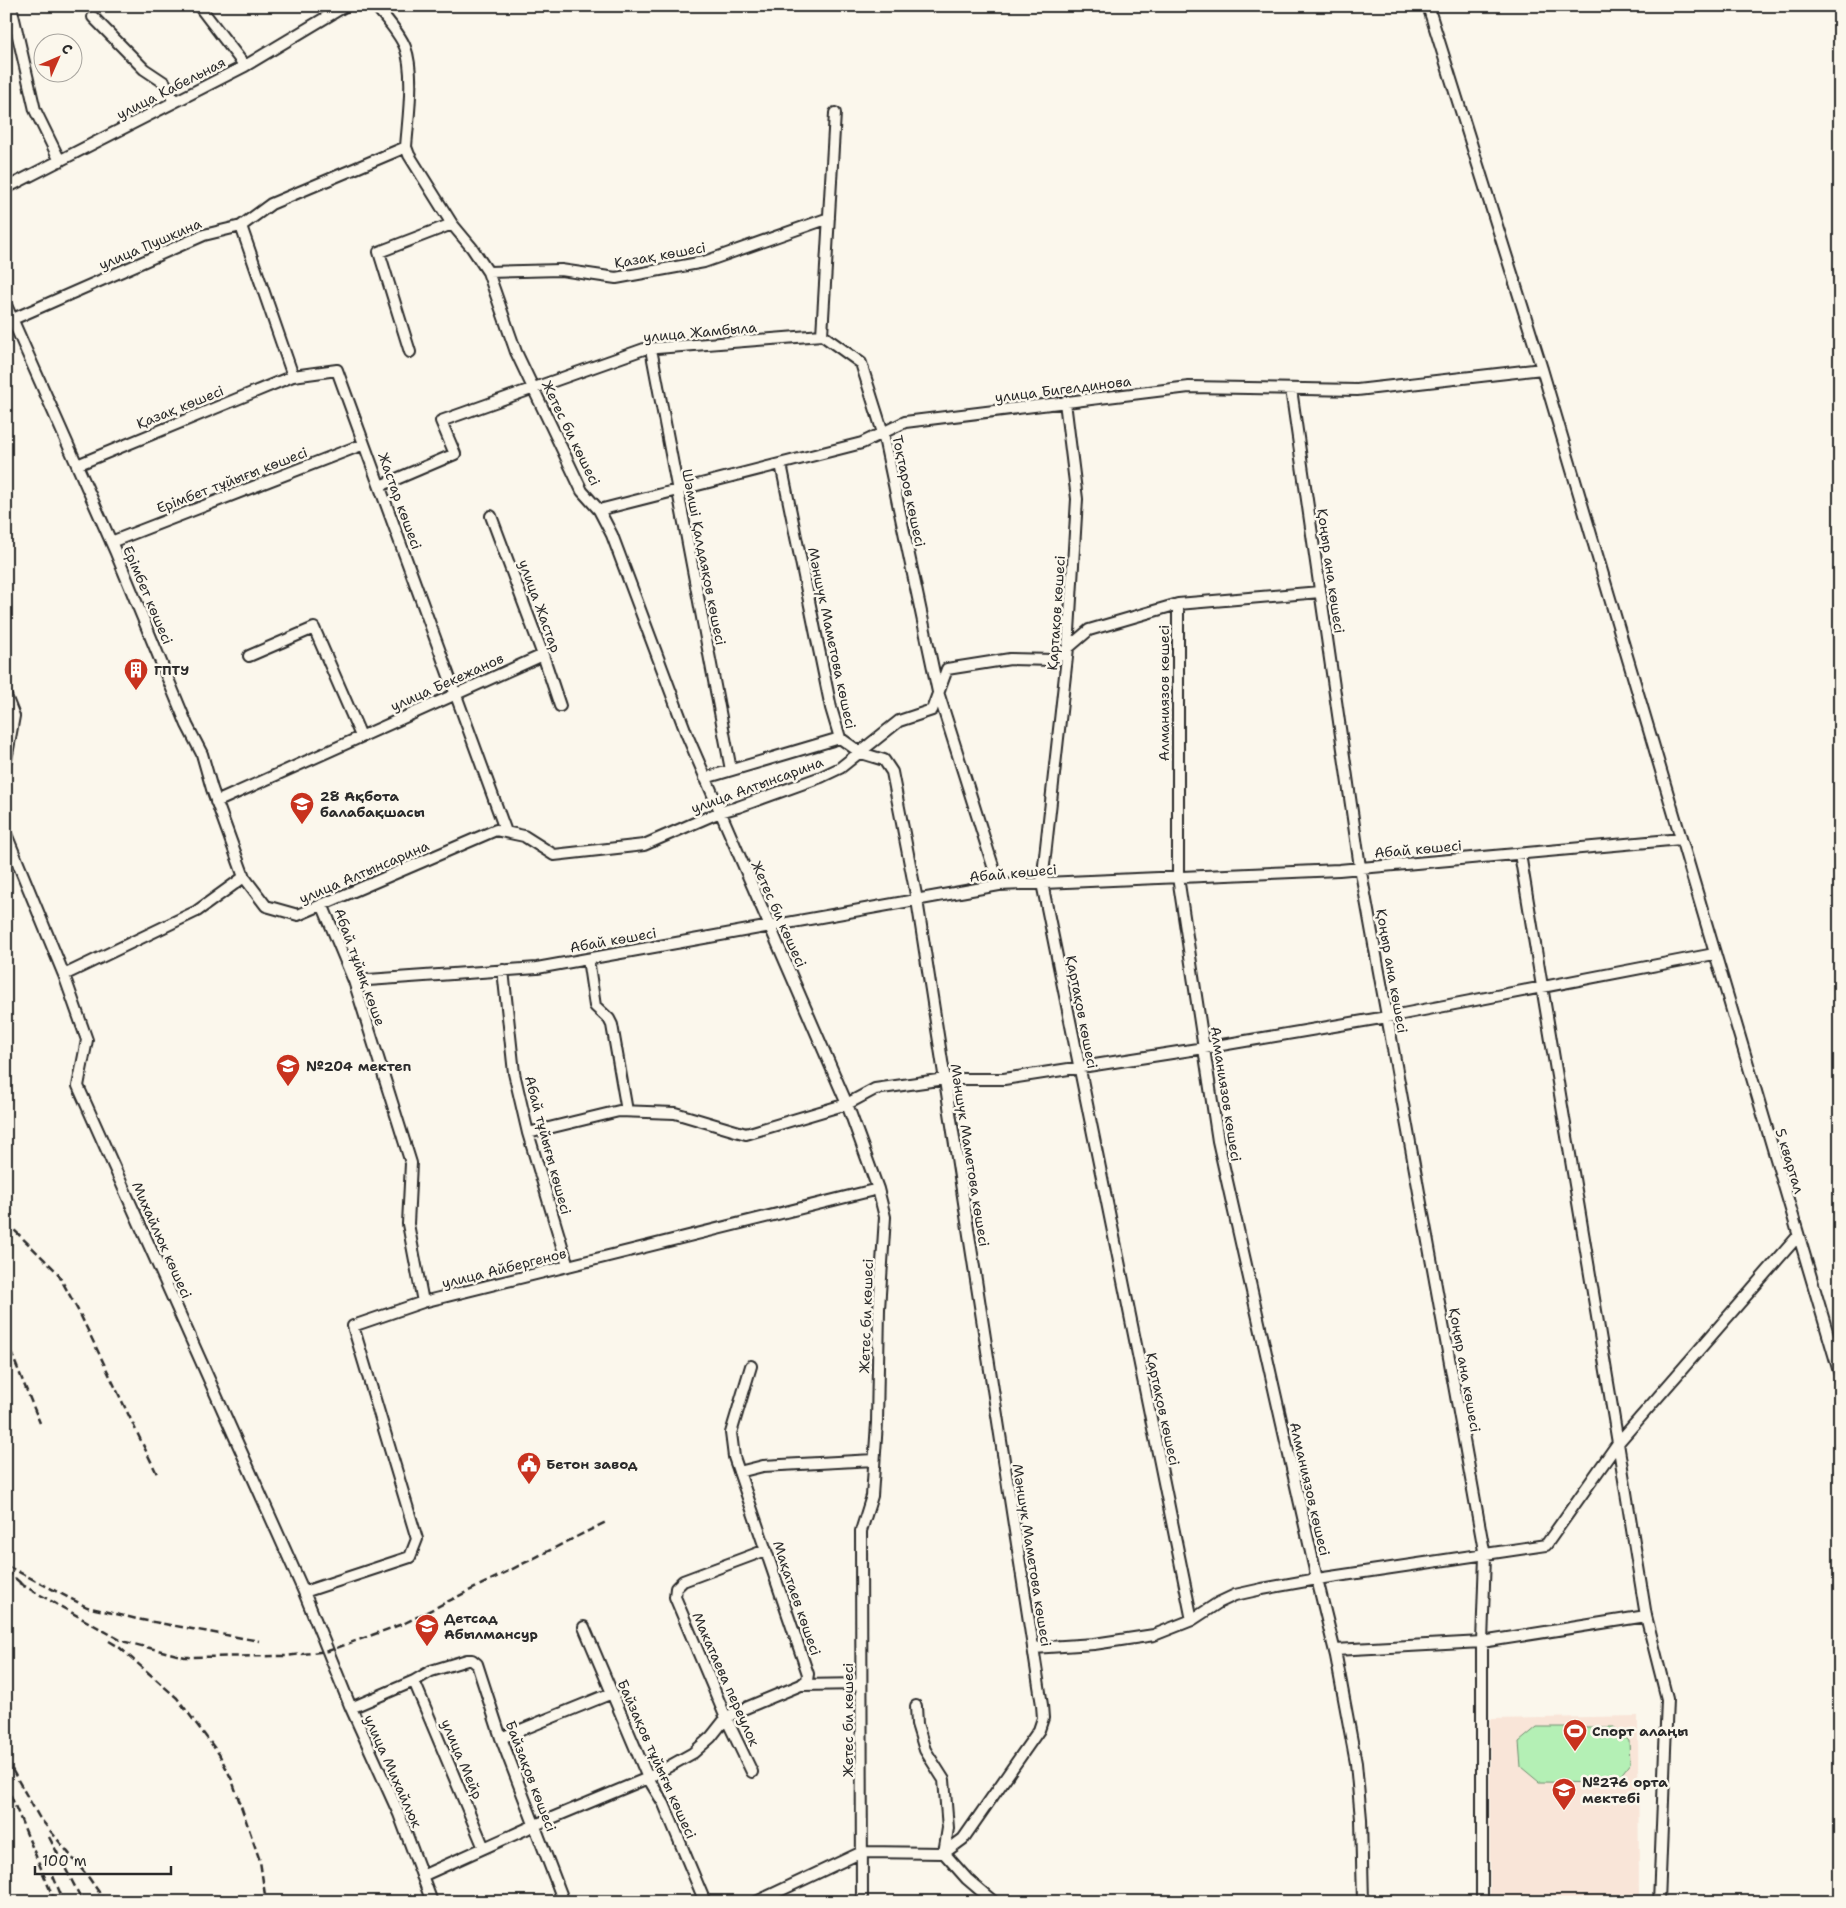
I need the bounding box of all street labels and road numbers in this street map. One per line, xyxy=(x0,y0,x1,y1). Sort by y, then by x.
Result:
street label: улица Кабельная xyxy=(113,53,229,123)
street label: улица Пушкина xyxy=(96,214,204,274)
street label: Қазақ көшесі xyxy=(613,238,707,272)
street label: улица Жамбыла xyxy=(643,318,758,346)
street label: улица Бигелдинова xyxy=(994,372,1132,406)
street label: Жетес би көшесі xyxy=(538,378,604,488)
street label: Қазақ көшесі xyxy=(134,381,226,433)
street label: Тоқтаров көшесі xyxy=(888,434,930,548)
street label: Ерімбет тұйығы көшесі xyxy=(154,443,310,517)
street label: Жастар көшесі xyxy=(374,450,426,552)
street label: Шәмші Қалдаяқов көшесі xyxy=(678,467,730,647)
street label: Қоңыр ана көшесі xyxy=(1313,507,1349,635)
street label: Ерімбет көшесі xyxy=(119,543,177,647)
street label: Мәншүк Маметова көшесі xyxy=(804,546,860,730)
street label: Қартақов көшесі xyxy=(1043,555,1069,671)
street label: улица Жастар xyxy=(515,557,565,655)
street label: Алманиязов көшесі xyxy=(1155,625,1173,761)
street label: улица Бекежанов xyxy=(388,649,506,715)
street label: улица Алтынсарина xyxy=(688,753,826,817)
street label: улица Алтынсарина xyxy=(296,836,432,907)
street label: Абай көшесі xyxy=(1373,836,1463,862)
street label: Жетес би көшесі xyxy=(747,858,811,970)
street label: Абай көшесі xyxy=(968,860,1058,886)
street label: Абай тұйық көше xyxy=(330,906,390,1028)
street label: Қоңыр ана көшесі xyxy=(1372,907,1412,1035)
street label: Абай көшесі xyxy=(568,924,658,956)
street label: Қартақов көшесі xyxy=(1062,954,1102,1070)
street label: Алманиязов көшесі xyxy=(1206,1025,1246,1163)
street label: Мәншүк Маметова көшесі xyxy=(947,1062,993,1248)
street label: Абай тұйығы көшесі xyxy=(521,1074,575,1216)
street label: 5 квартал xyxy=(1772,1126,1809,1196)
street label: Михайлюк көшесі xyxy=(128,1179,196,1301)
street label: улица Айбергенов xyxy=(440,1244,568,1292)
street label: Жетес би көшесі xyxy=(855,1258,877,1374)
street label: Қоңыр ана көшесі xyxy=(1445,1306,1485,1434)
street label: Қартақов көшесі xyxy=(1142,1351,1184,1467)
street label: Алманиязов көшесі xyxy=(1286,1420,1334,1558)
street label: Мәншүк Маметова көшесі xyxy=(1009,1462,1055,1648)
street label: Мақатаев көшесі xyxy=(769,1538,825,1658)
street label: Макатаева переулок xyxy=(688,1609,764,1749)
street label: Жетес би көшесі xyxy=(839,1663,857,1777)
street label: Байзақов тұйығы көшесі xyxy=(614,1677,700,1841)
street label: улица Михайлюк xyxy=(360,1712,426,1831)
street label: улица Мейр xyxy=(437,1716,487,1802)
street label: Байзақов көшесі xyxy=(502,1718,560,1834)

